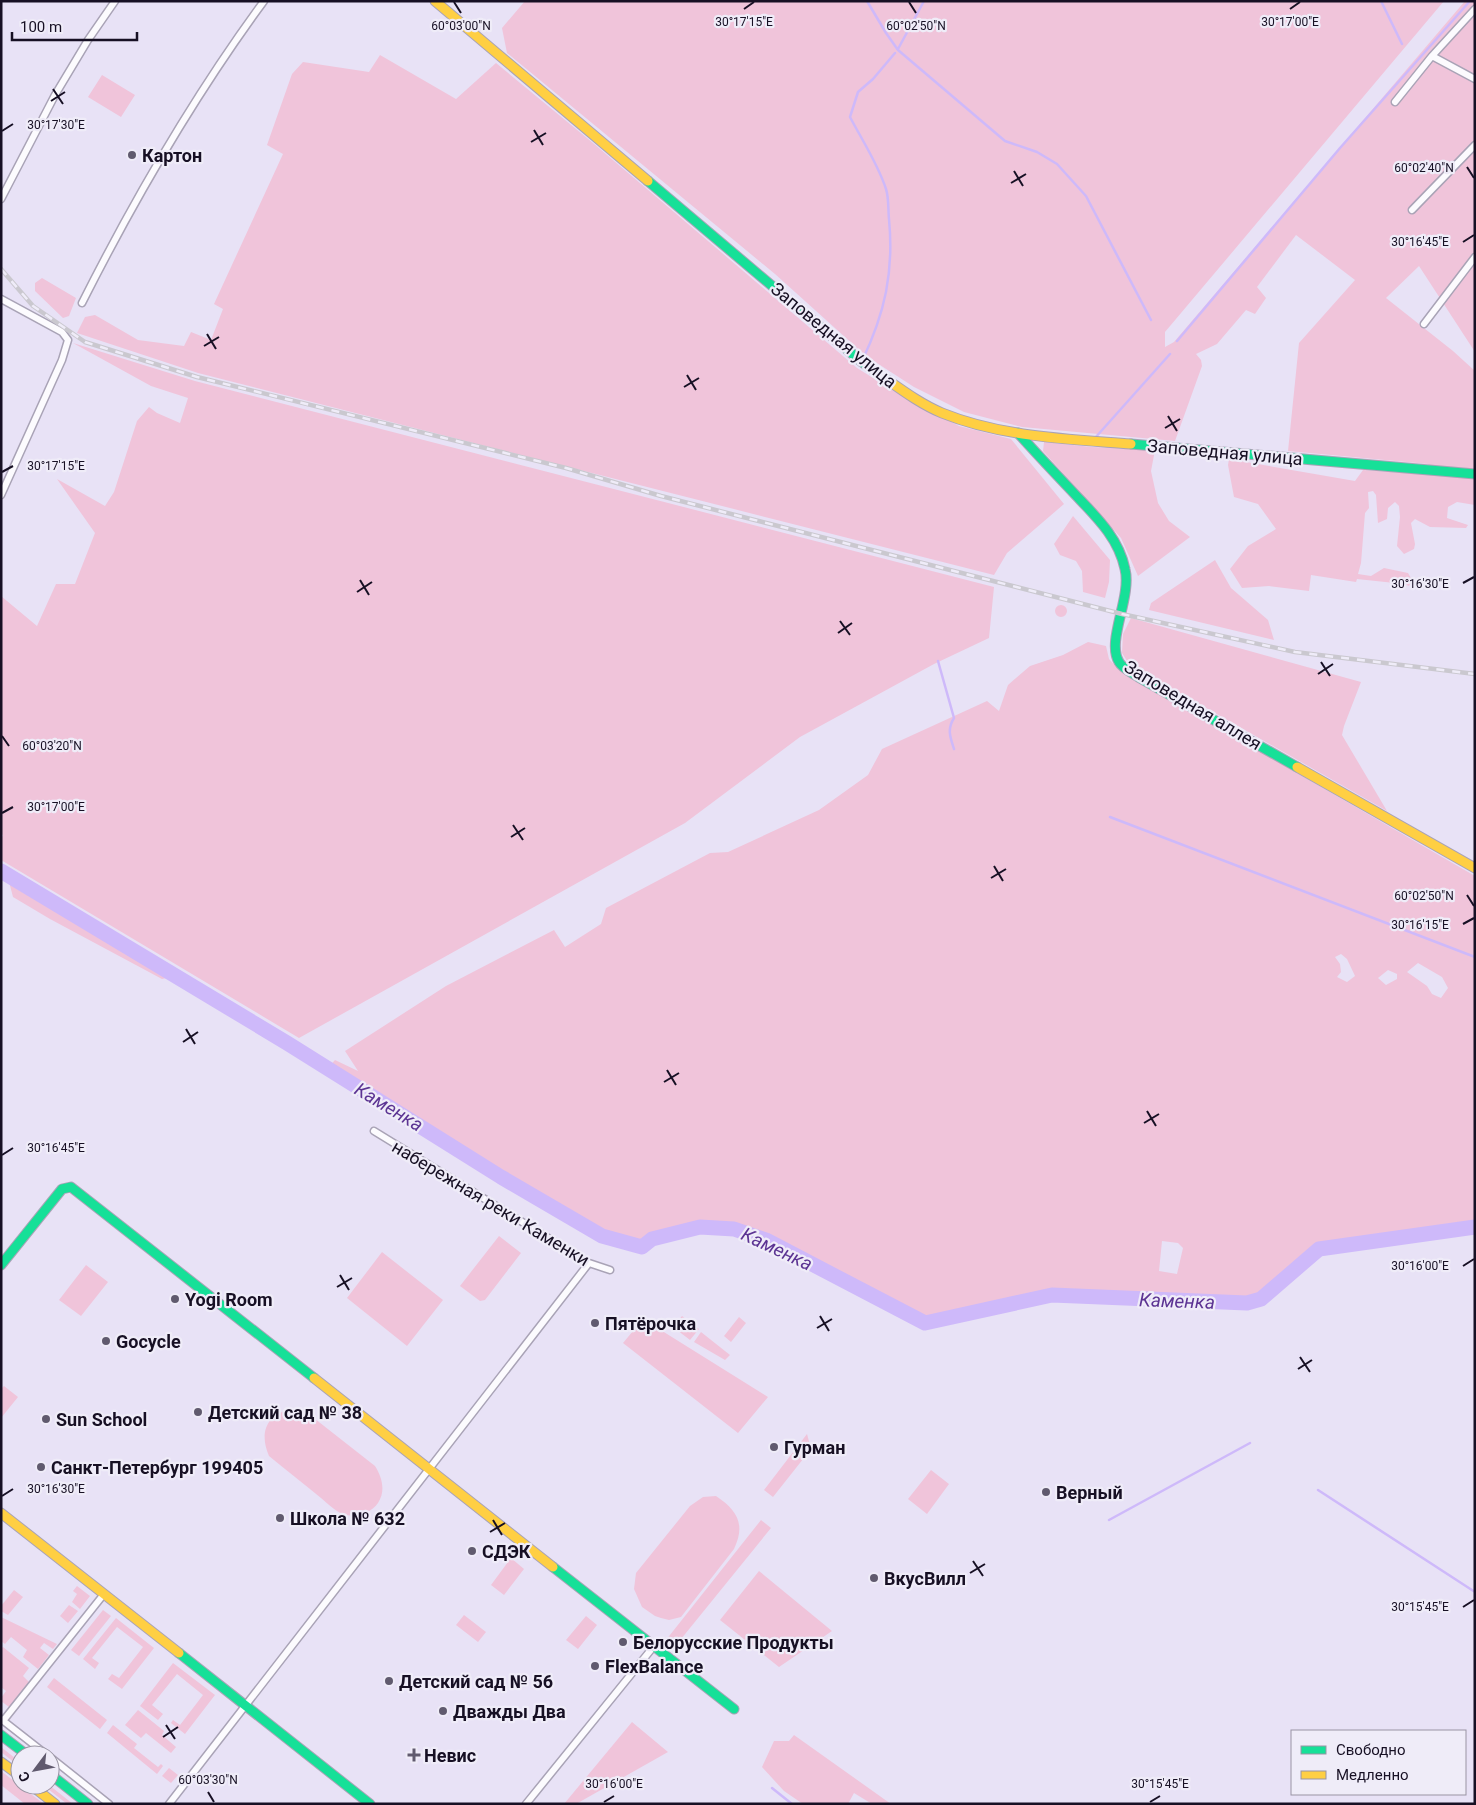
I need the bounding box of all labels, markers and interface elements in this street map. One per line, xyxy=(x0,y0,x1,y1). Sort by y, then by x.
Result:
scale bar xyxy=(12,10,138,42)
text: 30°17'15"E xyxy=(715,15,773,29)
text: 30°17'00"E xyxy=(1261,15,1319,29)
text: 100 m xyxy=(20,18,62,36)
text: 60°03'00"N xyxy=(431,19,491,33)
text: 60°02'50"N xyxy=(886,19,946,33)
text: 30°17'30"E xyxy=(27,118,85,132)
place label: Картон xyxy=(142,145,202,166)
marker: Картон xyxy=(126,149,138,161)
text: 60°02'40"N xyxy=(1394,161,1454,175)
text: 30°16'45"E xyxy=(1391,235,1449,249)
street label: Заповедная улица xyxy=(767,278,901,392)
street label: Заповедная улица xyxy=(1146,435,1304,469)
text: 30°17'15"E xyxy=(27,459,85,473)
text: 30°16'30"E xyxy=(1391,577,1449,591)
street label: Заповедная аллея xyxy=(1121,656,1265,754)
text: 60°03'20"N xyxy=(22,739,82,753)
text: 30°17'00"E xyxy=(27,800,85,814)
text: 60°02'50"N xyxy=(1394,889,1454,903)
text: 30°16'15"E xyxy=(1391,918,1449,932)
water label: Каменка xyxy=(351,1078,427,1136)
street label: набережная реки Каменки xyxy=(388,1136,594,1270)
text: 30°16'45"E xyxy=(27,1141,85,1155)
water label: Каменка xyxy=(738,1223,816,1275)
text: 30°16'00"E xyxy=(1391,1259,1449,1273)
water label: Каменка xyxy=(1139,1288,1215,1314)
place label: Yogi Room xyxy=(185,1289,273,1310)
marker: Yogi Room xyxy=(169,1293,181,1305)
place label: Пятёрочка xyxy=(605,1313,696,1334)
marker: Пятёрочка xyxy=(589,1317,601,1329)
place label: Gocycle xyxy=(116,1331,181,1352)
marker: Gocycle xyxy=(100,1335,112,1347)
place label: Детский сад № 38 xyxy=(208,1402,362,1423)
marker: Детский сад № 38 xyxy=(192,1406,204,1418)
place label: Sun School xyxy=(56,1409,147,1430)
marker: Sun School xyxy=(40,1413,52,1425)
place label: Гурман xyxy=(784,1437,845,1458)
marker: Гурман xyxy=(768,1441,780,1453)
place label: Санкт-Петербург 199405 xyxy=(51,1457,263,1478)
marker: Санкт-Петербург 199405 xyxy=(35,1461,47,1473)
text: 30°16'30"E xyxy=(27,1482,85,1496)
place label: Верный xyxy=(1056,1482,1123,1503)
marker: Верный xyxy=(1040,1486,1052,1498)
place label: Школа № 632 xyxy=(290,1508,405,1529)
marker: Школа № 632 xyxy=(274,1512,286,1524)
place label: СДЭК xyxy=(482,1541,531,1562)
marker: СДЭК xyxy=(466,1545,478,1557)
place label: ВкусВилл xyxy=(884,1568,966,1589)
marker: ВкусВилл xyxy=(868,1572,880,1584)
text: 30°15'45"E xyxy=(1391,1600,1449,1614)
place label: Белорусские Продукты xyxy=(633,1632,834,1653)
marker: Белорусские Продукты xyxy=(617,1636,629,1648)
place label: FlexBalance xyxy=(605,1656,704,1677)
marker: FlexBalance xyxy=(589,1660,601,1672)
place label: Детский сад № 56 xyxy=(399,1671,553,1692)
marker: Детский сад № 56 xyxy=(383,1675,395,1687)
place label: Дважды Два xyxy=(453,1701,566,1722)
marker: Дважды Два xyxy=(437,1705,449,1717)
legend xyxy=(1291,1730,1466,1795)
text: Свободно xyxy=(1336,1741,1405,1759)
north arrow xyxy=(10,1745,60,1795)
place label: Невис xyxy=(424,1745,476,1766)
marker: Невис xyxy=(408,1749,420,1761)
text: Медленно xyxy=(1336,1766,1409,1784)
text: С xyxy=(15,1769,33,1785)
text: 60°03'30"N xyxy=(178,1773,238,1787)
text: 30°16'00"E xyxy=(585,1777,643,1791)
text: 30°15'45"E xyxy=(1131,1777,1189,1791)

